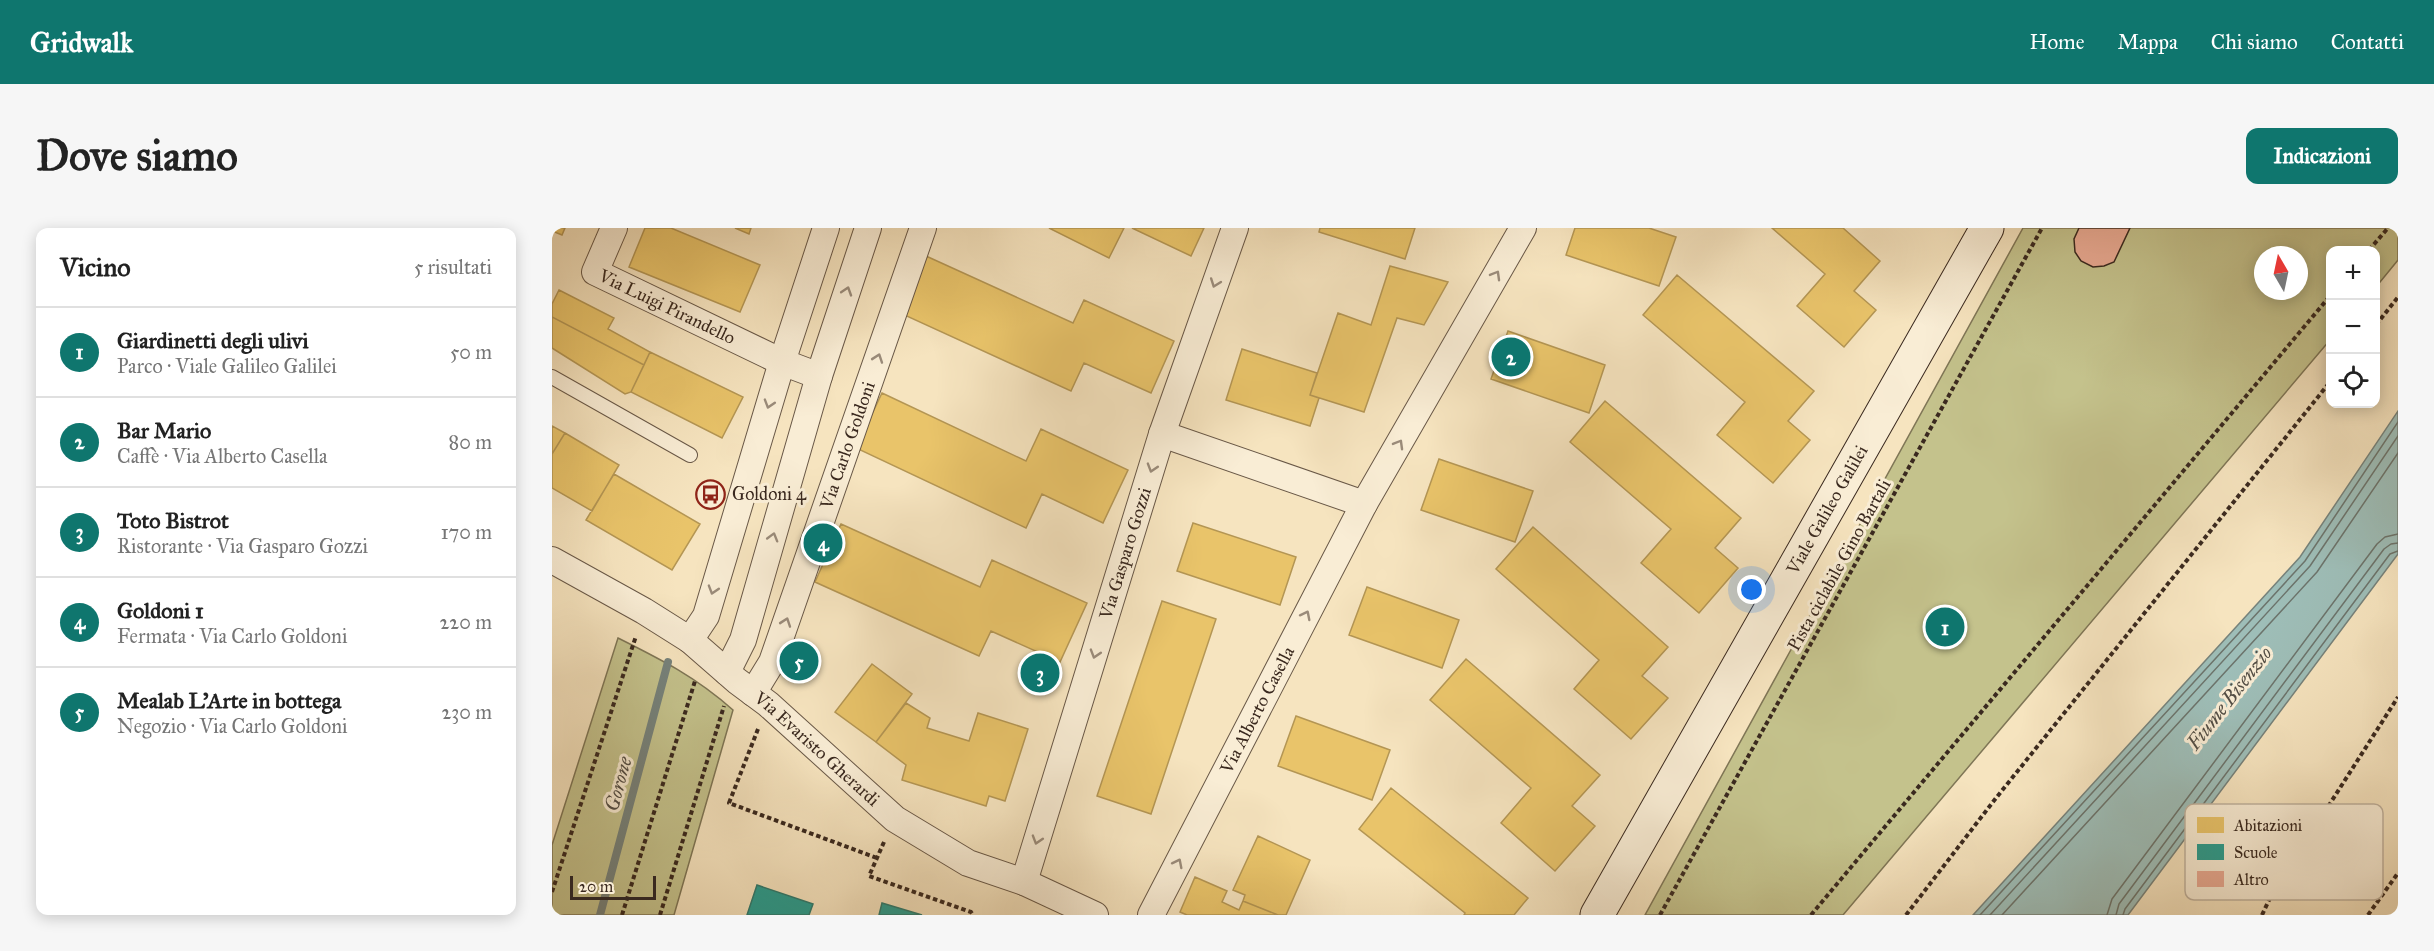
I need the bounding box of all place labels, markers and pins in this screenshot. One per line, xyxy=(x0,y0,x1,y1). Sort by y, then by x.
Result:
pin: 2 xyxy=(1492,334,1530,380)
bus stop icon: Goldoni 4 xyxy=(695,478,727,510)
place label: Goldoni 4 xyxy=(732,483,807,505)
pin: 4 xyxy=(804,520,842,566)
pin: 1 xyxy=(1926,604,1964,650)
pin: 5 xyxy=(780,638,818,684)
pin: 3 xyxy=(1020,650,1060,696)

